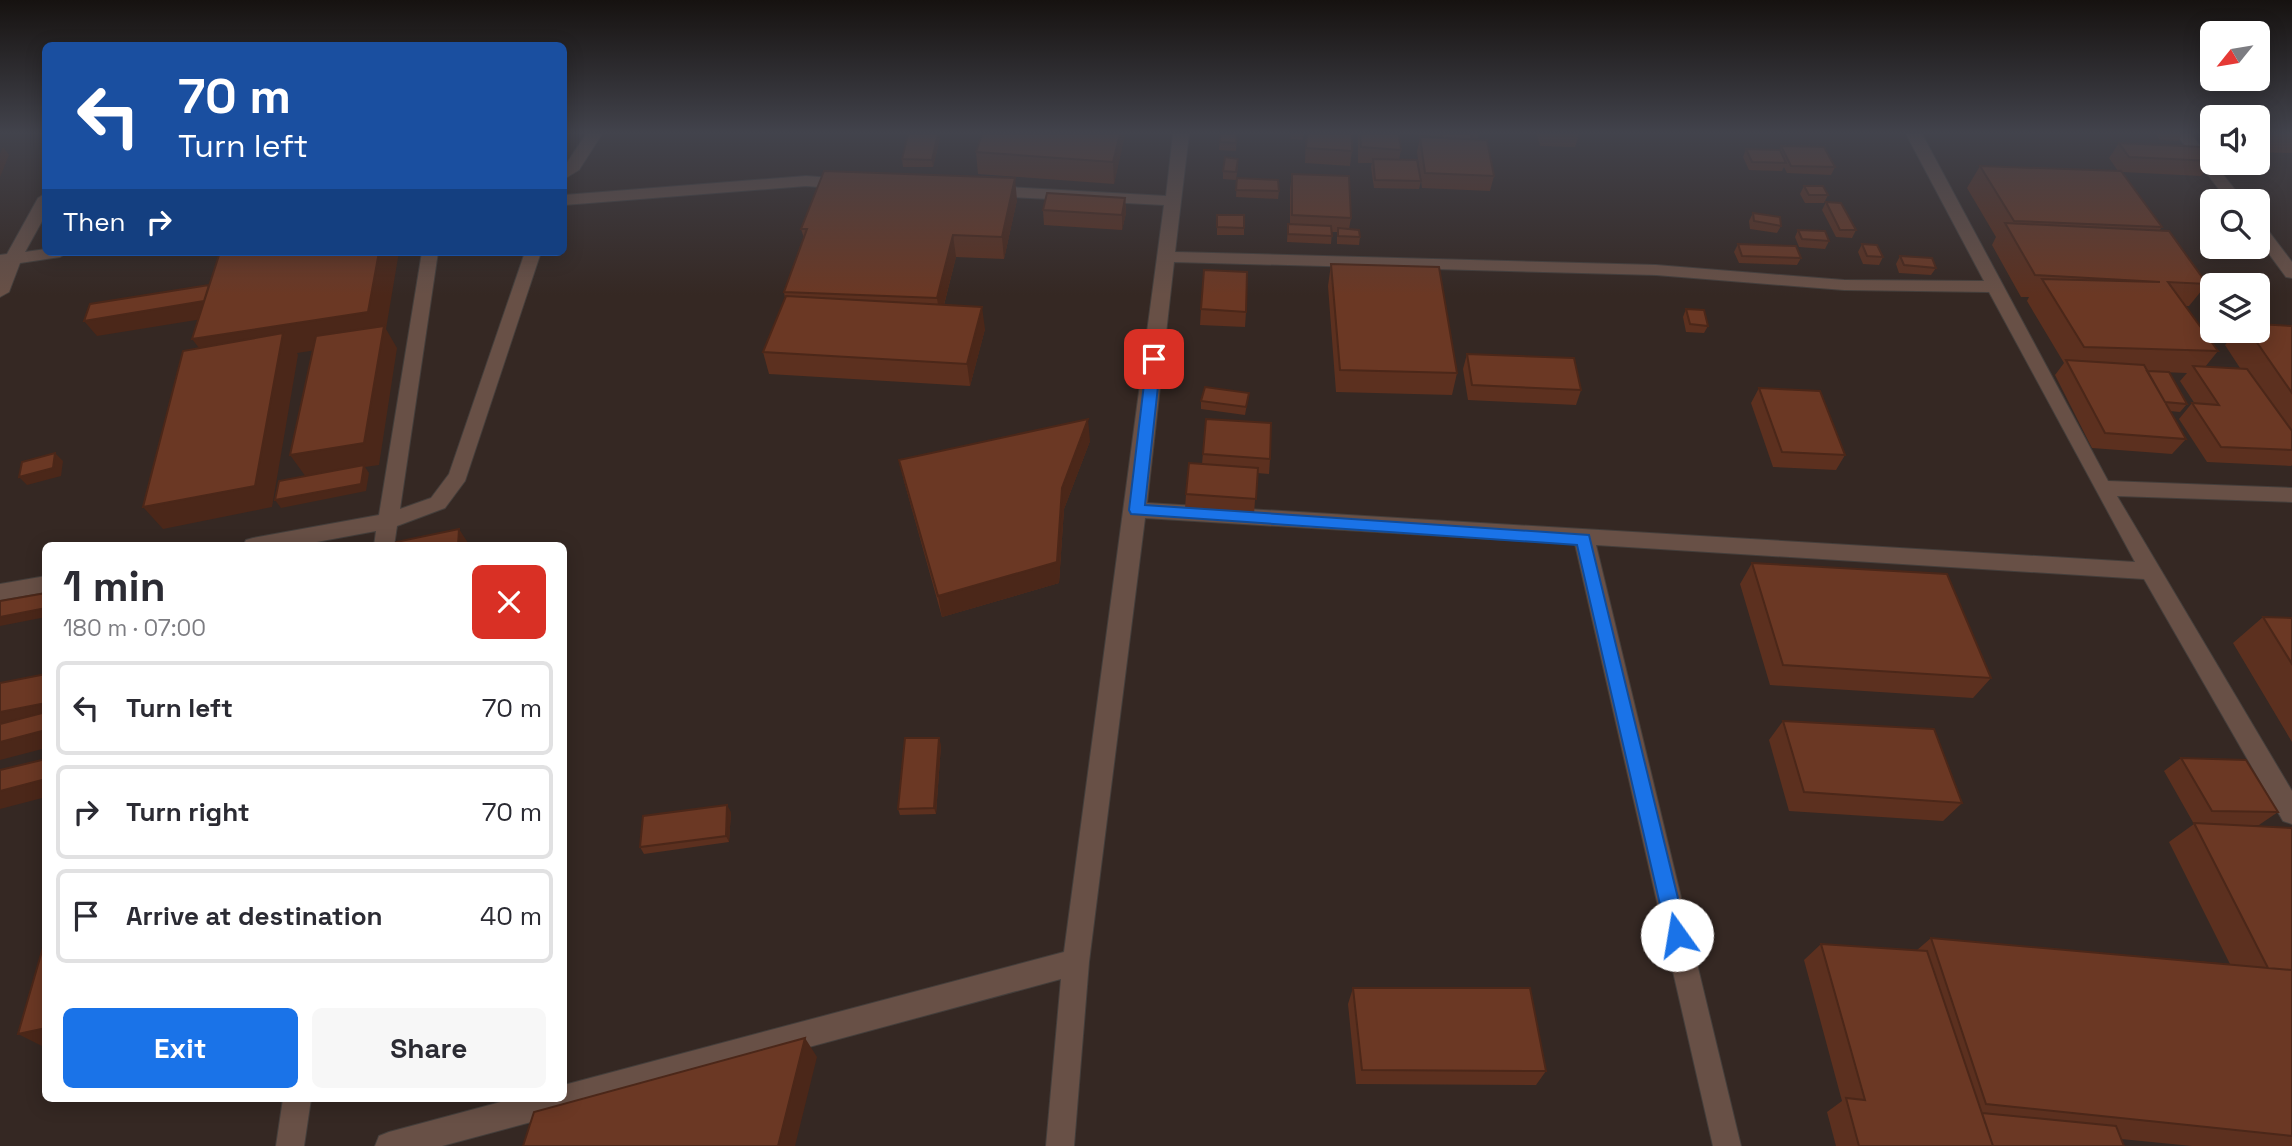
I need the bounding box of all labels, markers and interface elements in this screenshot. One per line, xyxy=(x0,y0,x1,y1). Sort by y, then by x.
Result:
north arrow xyxy=(2200,21,2270,91)
map controls xyxy=(2200,21,2270,343)
text: 70 m xyxy=(178,65,291,127)
icon: left xyxy=(63,70,154,161)
button: sound xyxy=(2200,105,2270,175)
text: Turn left xyxy=(178,126,308,166)
button: search xyxy=(2200,189,2270,259)
icon: right xyxy=(140,203,178,241)
text: Then xyxy=(63,205,126,239)
button: layers xyxy=(2200,273,2270,343)
pin xyxy=(1124,329,1184,389)
icon: arrive xyxy=(1135,340,1173,378)
text: 1 min xyxy=(63,560,166,613)
button: close xyxy=(472,565,546,639)
text: 180 m · 07:00 xyxy=(63,613,206,643)
icon: left xyxy=(67,689,105,727)
text: Turn left xyxy=(126,691,233,725)
text: 70 m xyxy=(482,691,542,725)
icon: right xyxy=(67,793,105,831)
text: Turn right xyxy=(126,795,250,829)
text: 70 m xyxy=(482,795,542,829)
icon: arrive xyxy=(67,897,105,935)
position arrow xyxy=(1640,898,1714,972)
text: Arrive at destination xyxy=(126,899,383,933)
text: 40 m xyxy=(480,899,542,933)
button: Exit xyxy=(63,1008,298,1088)
button: Share xyxy=(312,1008,546,1088)

